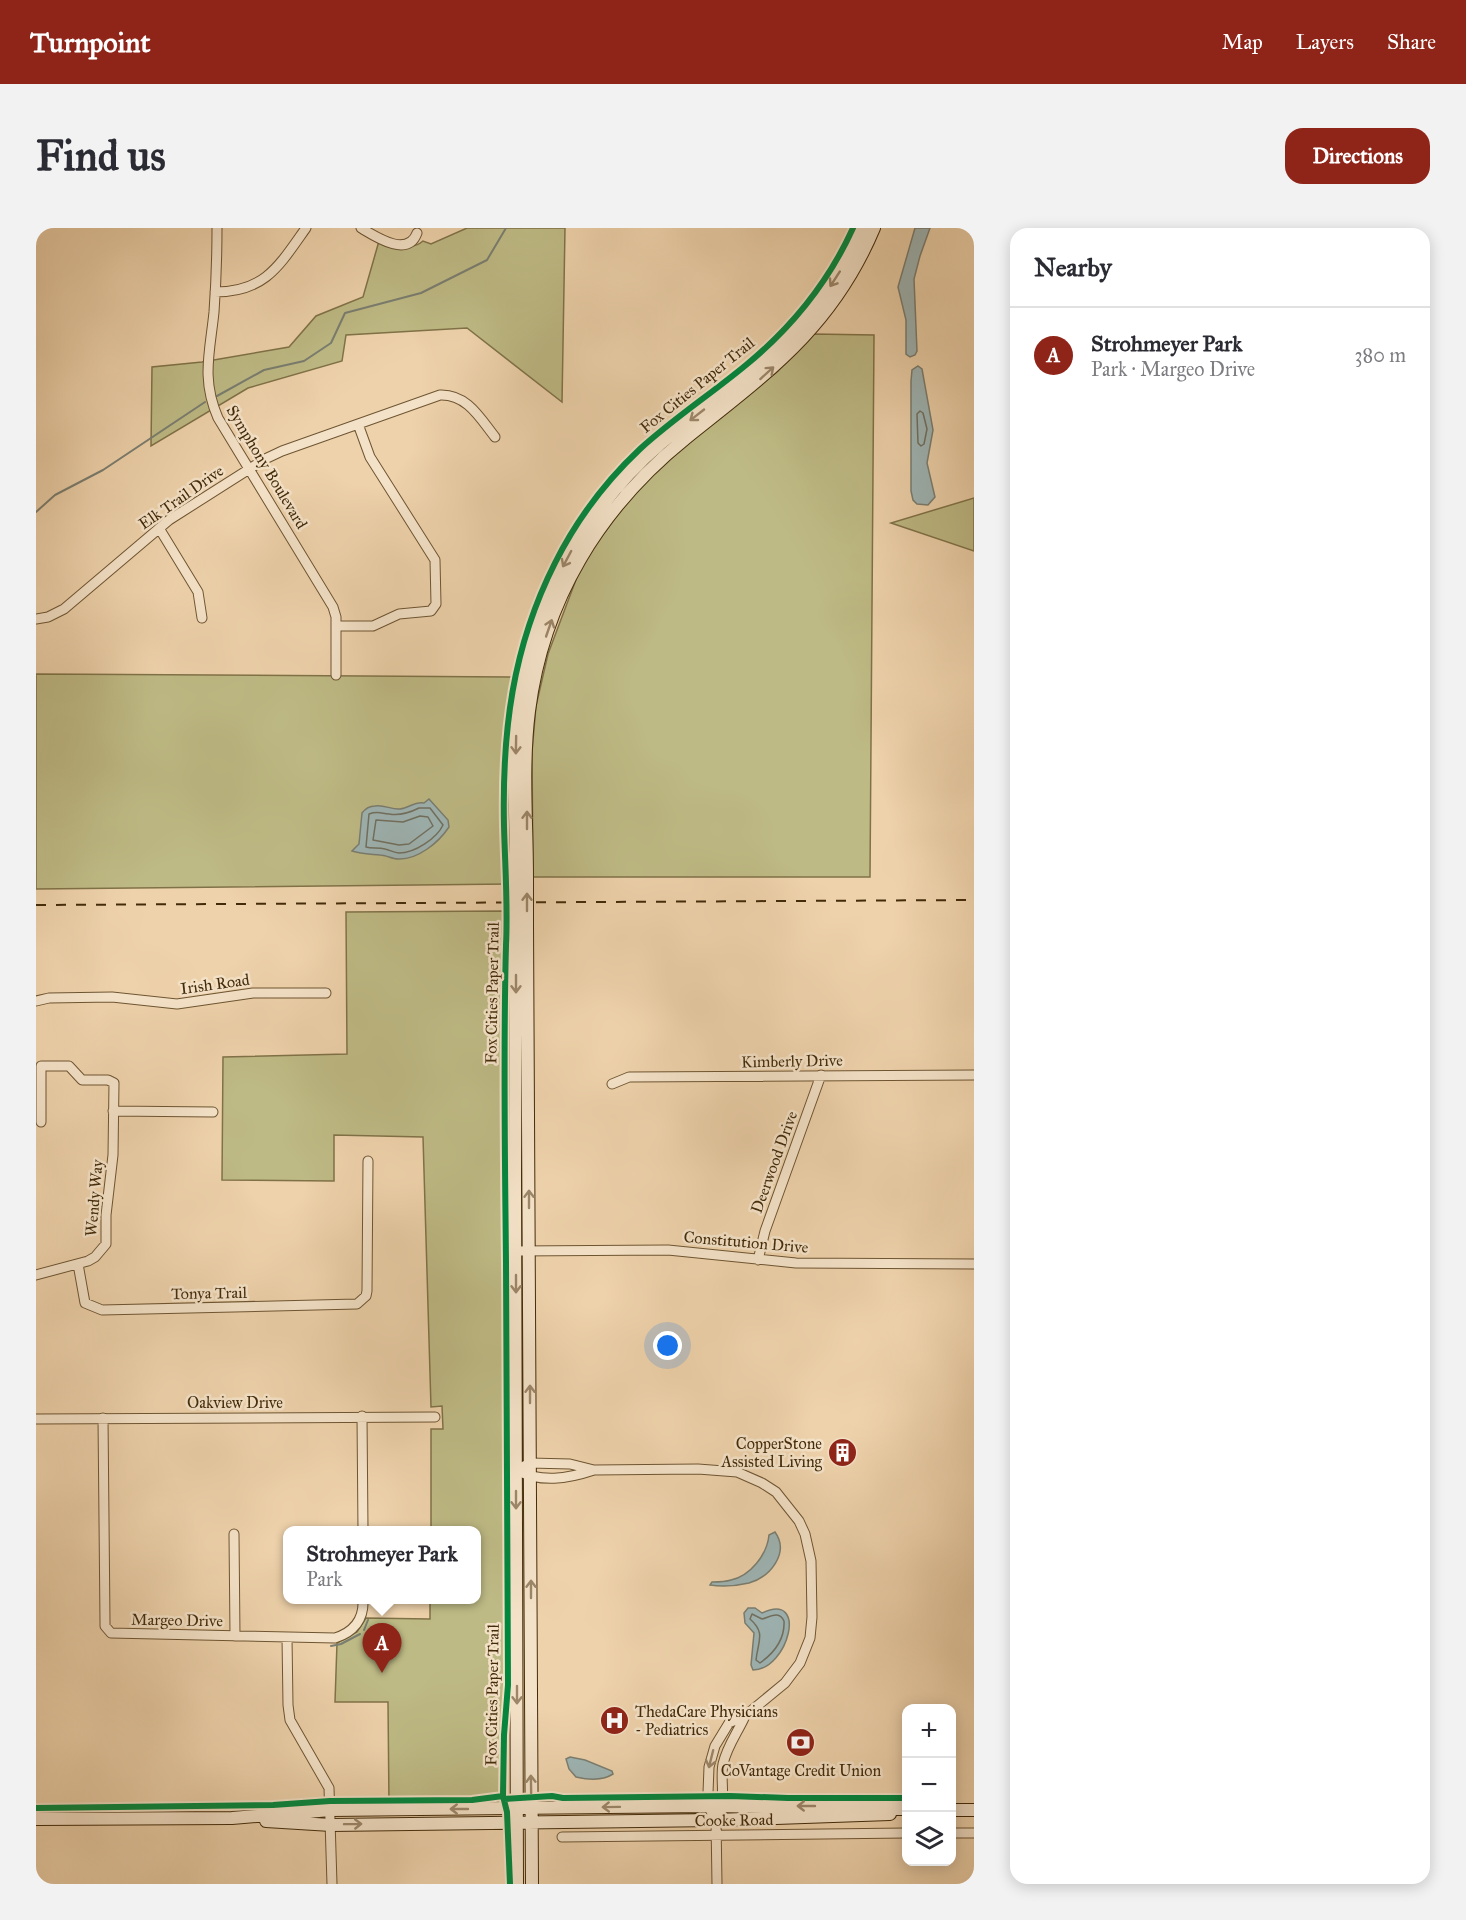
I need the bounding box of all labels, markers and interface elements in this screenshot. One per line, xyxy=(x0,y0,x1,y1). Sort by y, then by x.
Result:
text: Turnpoint xyxy=(30,25,150,60)
text: Map xyxy=(1222,29,1263,55)
text: Layers xyxy=(1296,29,1354,55)
text: Share xyxy=(1387,29,1436,55)
button: Directions xyxy=(1285,128,1430,184)
text: Find us xyxy=(36,130,166,182)
text: Nearby xyxy=(1034,251,1112,283)
one-way arrow xyxy=(828,270,840,287)
text: Strohmeyer Park xyxy=(1091,330,1242,357)
street label: Fox Cities Paper Trail xyxy=(636,333,759,437)
text: A xyxy=(1047,343,1060,367)
text: 380 m xyxy=(1355,343,1406,367)
text: Park · Margeo Drive xyxy=(1091,357,1255,381)
one-way arrow xyxy=(759,366,774,380)
street label: Symphony Boulevard xyxy=(223,402,311,532)
one-way arrow xyxy=(689,409,705,422)
street label: Elk Trail Drive xyxy=(135,461,227,533)
one-way arrow xyxy=(561,550,573,567)
one-way arrow xyxy=(544,619,555,638)
one-way arrow xyxy=(510,735,522,755)
one-way arrow xyxy=(521,811,533,831)
one-way arrow xyxy=(521,893,533,913)
street label: Fox Cities Paper Trail xyxy=(481,921,503,1064)
street label: Irish Road xyxy=(179,970,251,998)
one-way arrow xyxy=(510,973,522,993)
street label: Kimberly Drive xyxy=(741,1051,843,1071)
street label: Deerwood Drive xyxy=(747,1108,801,1216)
street label: Wendy Way xyxy=(81,1158,107,1237)
one-way arrow xyxy=(524,1189,535,1209)
street label: Constitution Drive xyxy=(683,1227,809,1257)
one-way arrow xyxy=(510,1273,522,1293)
street label: Tonya Trail xyxy=(171,1283,248,1303)
your location xyxy=(653,1331,682,1360)
one-way arrow xyxy=(524,1384,536,1404)
street label: Oakview Drive xyxy=(187,1393,283,1412)
place label: CopperStone Assisted Living xyxy=(720,1434,823,1472)
building icon: CopperStone Assisted Living xyxy=(827,1436,859,1468)
one-way arrow xyxy=(510,1489,522,1509)
popup xyxy=(283,1526,481,1604)
text: Strohmeyer Park xyxy=(306,1540,458,1567)
text: Park xyxy=(306,1567,342,1591)
one-way arrow xyxy=(525,1579,537,1599)
street label: Margeo Drive xyxy=(131,1610,223,1631)
street label: Fox Cities Paper Trail xyxy=(481,1623,503,1766)
pin: A xyxy=(362,1624,402,1673)
one-way arrow xyxy=(511,1684,523,1704)
place label: ThedaCare Physicians - Pediatrics xyxy=(635,1702,778,1739)
hospital icon: ThedaCare Physicians - Pediatrics xyxy=(598,1704,630,1736)
map controls xyxy=(902,1704,956,1866)
button: + xyxy=(902,1704,956,1758)
bank icon: CoVantage Credit Union xyxy=(785,1726,817,1758)
one-way arrow xyxy=(705,1749,717,1768)
button: − xyxy=(902,1758,956,1812)
place label: CoVantage Credit Union xyxy=(721,1761,881,1781)
one-way arrow xyxy=(526,1774,537,1794)
one-way arrow xyxy=(797,1800,817,1812)
one-way arrow xyxy=(602,1801,622,1813)
one-way arrow xyxy=(449,1803,469,1815)
street label: Cooke Road xyxy=(694,1810,774,1830)
button: layers xyxy=(902,1812,956,1866)
one-way arrow xyxy=(343,1818,363,1830)

